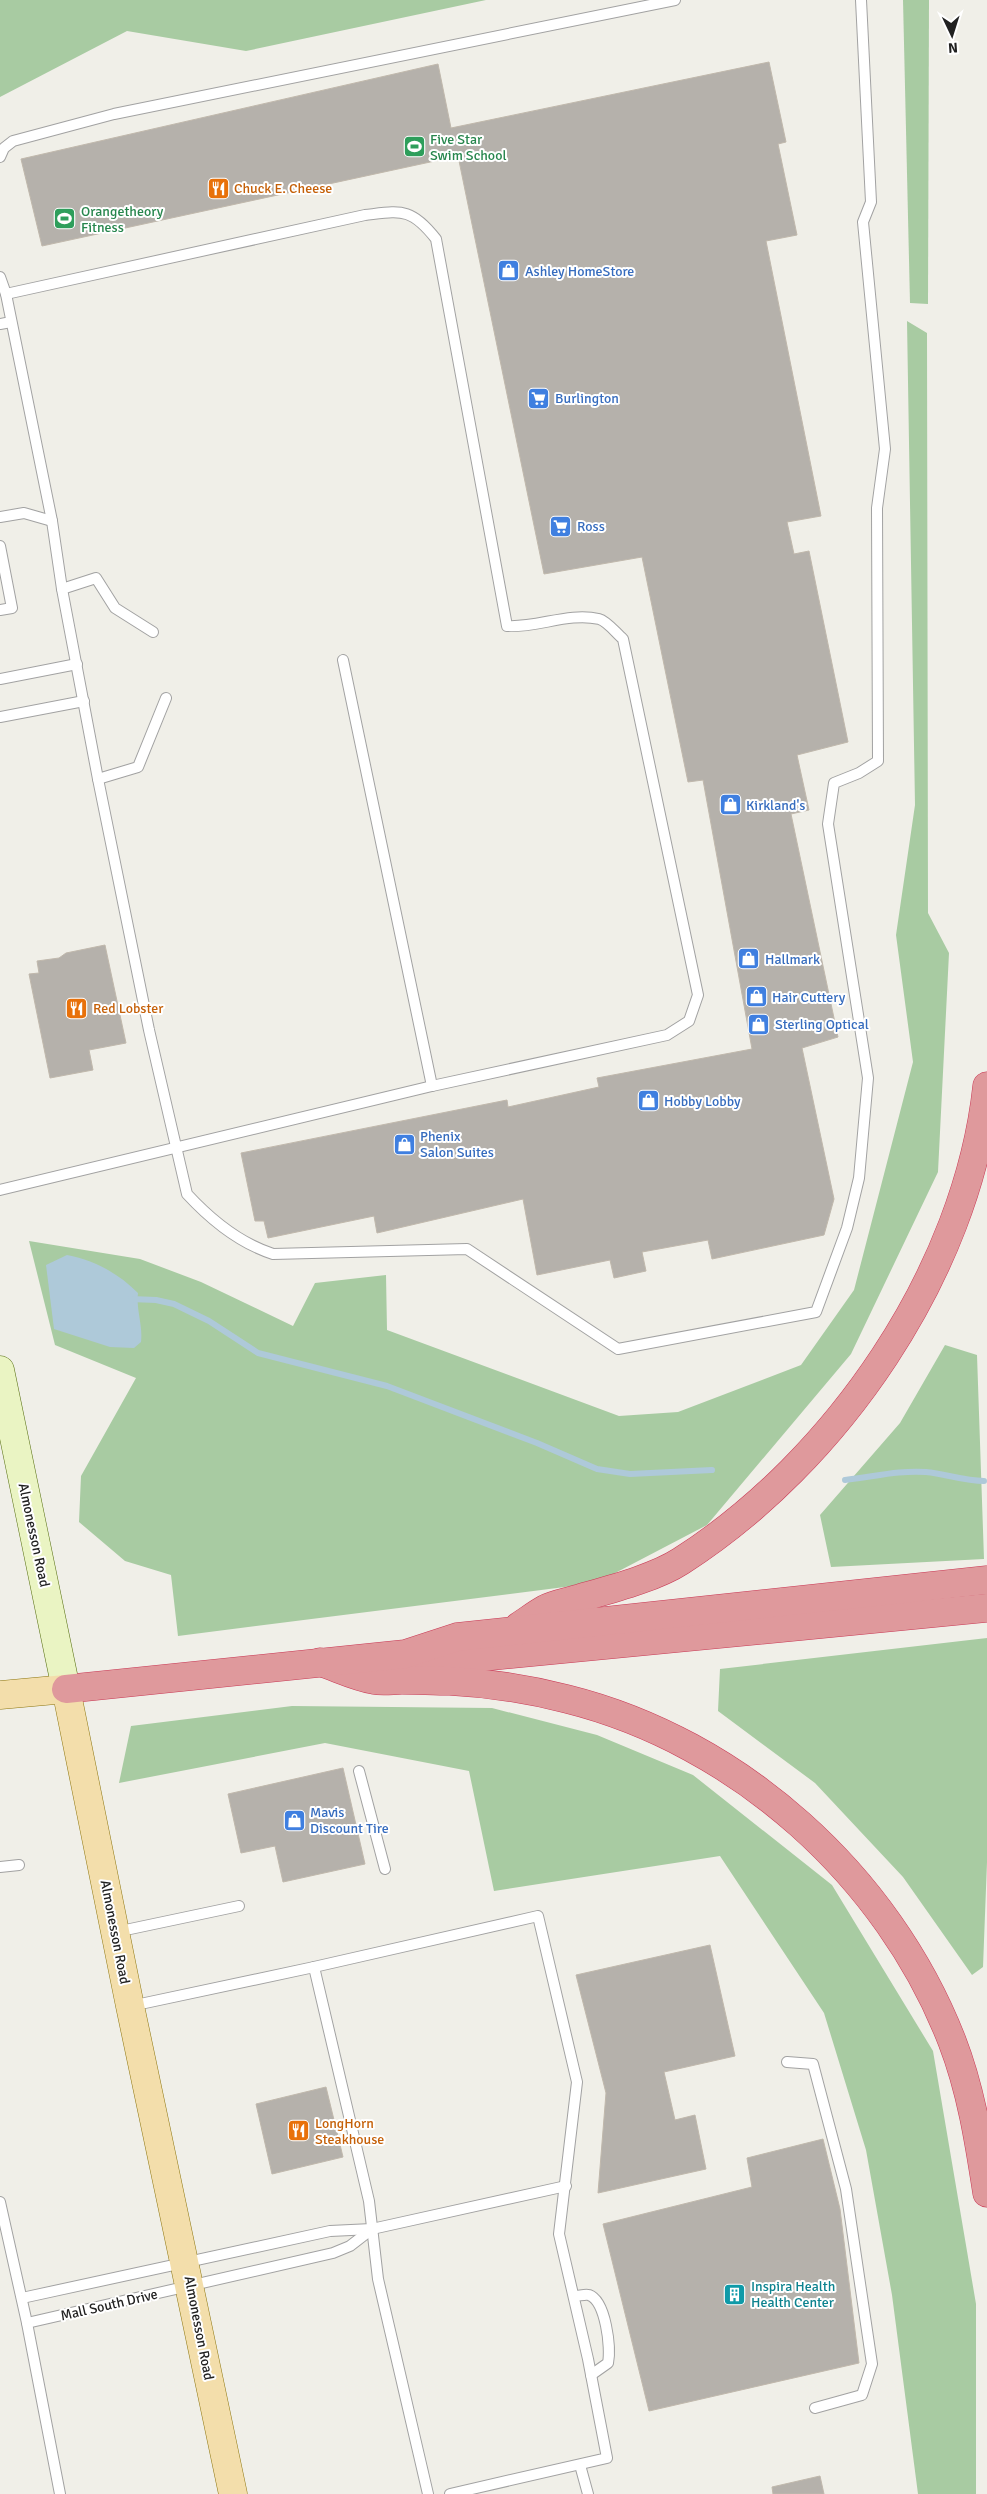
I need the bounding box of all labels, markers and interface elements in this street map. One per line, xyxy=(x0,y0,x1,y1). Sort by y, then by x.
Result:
north arrow xyxy=(927,10,977,60)
text: N xyxy=(947,39,958,56)
place label: Five Star Swim School xyxy=(430,131,507,164)
sports icon: Five Star Swim School xyxy=(402,135,426,159)
restaurant icon: Chuck E. Cheese xyxy=(206,176,230,200)
place label: Chuck E. Cheese xyxy=(234,180,332,197)
place label: Orangetheory Fitness xyxy=(81,203,164,236)
sports icon: Orangetheory Fitness xyxy=(53,207,77,231)
shop icon: Ashley HomeStore xyxy=(497,259,521,283)
place label: Ashley HomeStore xyxy=(525,263,634,280)
supermarket icon: Burlington xyxy=(527,386,551,410)
place label: Burlington xyxy=(555,390,619,407)
supermarket icon: Ross xyxy=(549,514,573,538)
place label: Ross xyxy=(577,518,605,535)
shop icon: Kirkland's xyxy=(718,793,742,817)
place label: Kirkland's xyxy=(746,797,805,814)
shop icon: Hallmark xyxy=(737,947,761,971)
place label: Hallmark xyxy=(765,951,820,968)
shop icon: Hair Cuttery xyxy=(744,985,768,1009)
place label: Hair Cuttery xyxy=(772,989,846,1006)
restaurant icon: Red Lobster xyxy=(65,996,89,1020)
place label: Red Lobster xyxy=(93,1000,164,1017)
shop icon: Sterling Optical xyxy=(747,1012,771,1036)
place label: Sterling Optical xyxy=(775,1016,869,1033)
shop icon: Hobby Lobby xyxy=(636,1089,660,1113)
place label: Hobby Lobby xyxy=(664,1093,741,1110)
place label: Phenix Salon Suites xyxy=(420,1128,494,1161)
shop icon: Phenix Salon Suites xyxy=(392,1132,416,1156)
street label: Almonesson Road xyxy=(15,1481,53,1589)
place label: Mavis Discount Tire xyxy=(310,1804,389,1837)
shop icon: Mavis Discount Tire xyxy=(282,1808,306,1832)
street label: Almonesson Road xyxy=(97,1878,133,1986)
place label: LongHorn Steakhouse xyxy=(315,2115,384,2148)
restaurant icon: LongHorn Steakhouse xyxy=(287,2119,311,2143)
street label: Almonesson Road xyxy=(181,2274,217,2382)
place label: Inspira Health Health Center xyxy=(751,2278,835,2311)
building icon: Inspira Health Health Center xyxy=(723,2282,747,2306)
street label: Mall South Drive xyxy=(59,2286,159,2324)

